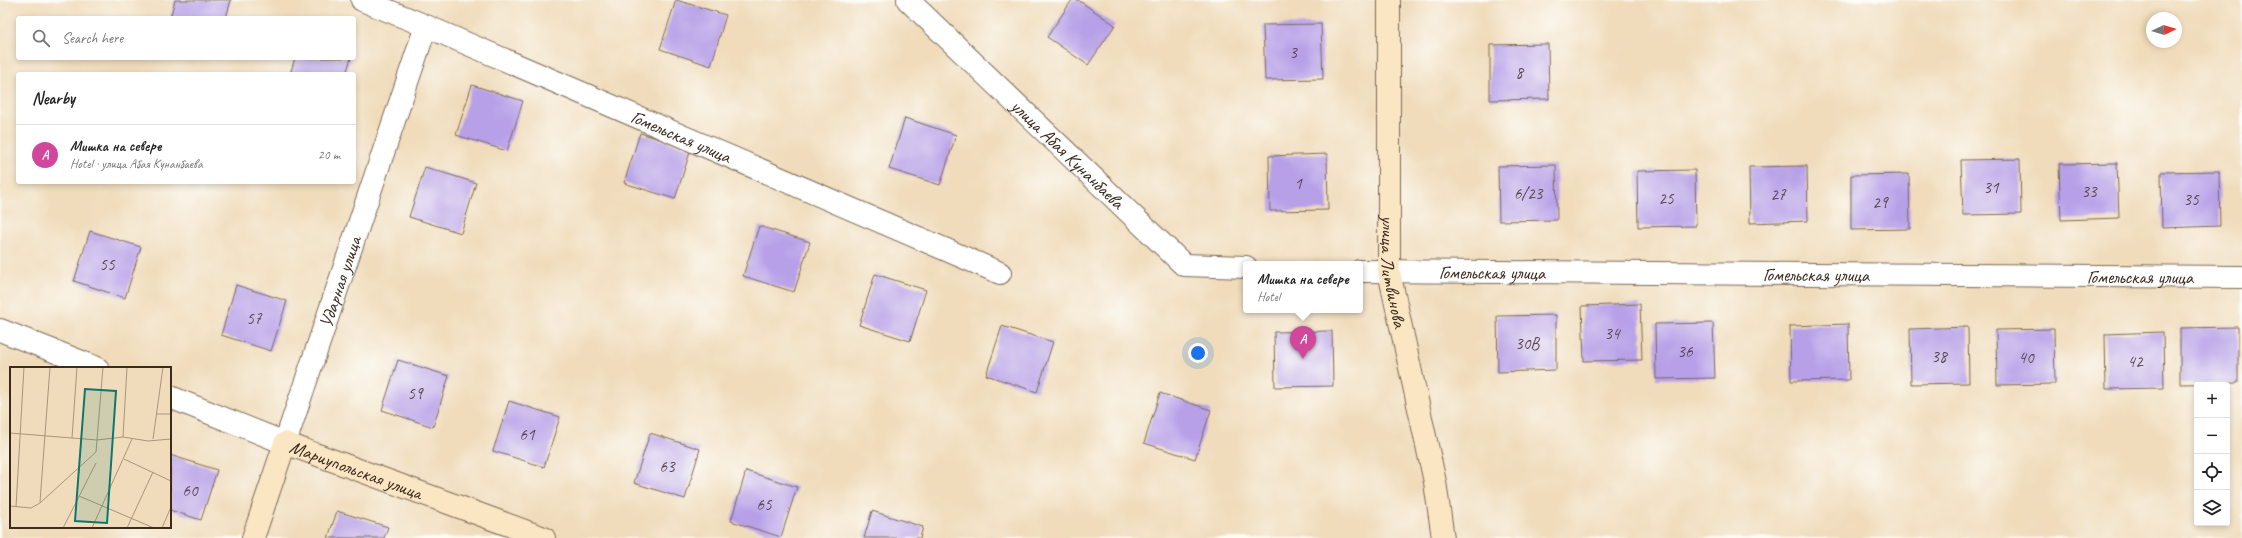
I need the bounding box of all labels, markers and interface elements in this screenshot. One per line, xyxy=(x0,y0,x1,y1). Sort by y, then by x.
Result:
north arrow xyxy=(2146,12,2182,48)
search box xyxy=(16,16,356,60)
icon: search xyxy=(30,27,52,49)
text: Search here xyxy=(62,29,123,48)
house number: 3 xyxy=(1289,42,1298,63)
house number: 8 xyxy=(1515,62,1525,83)
text: Nearby xyxy=(32,88,75,109)
street label: улица Абая Кунанбаева xyxy=(1005,94,1130,216)
street label: Гомельская улица xyxy=(627,105,736,170)
text: Мишка на севере xyxy=(70,137,162,156)
text: A xyxy=(42,147,48,163)
text: 20 m xyxy=(318,147,340,163)
text: Hotel · улица Абая Кунанбаева xyxy=(70,156,203,172)
house number: 1 xyxy=(1294,173,1303,194)
house number: 31 xyxy=(1983,177,2000,198)
house number: 33 xyxy=(2081,181,2098,202)
house number: 6/23 xyxy=(1514,183,1544,204)
house number: 27 xyxy=(1770,184,1787,205)
house number: 25 xyxy=(1658,188,1675,209)
house number: 35 xyxy=(2183,189,2200,210)
house number: 29 xyxy=(1872,192,1889,213)
street label: улица Литвинова xyxy=(1376,215,1412,332)
street label: Ударная улица xyxy=(314,231,368,331)
house number: 55 xyxy=(99,254,116,275)
popup xyxy=(1243,261,1363,313)
street label: Гомельская улица xyxy=(1439,261,1547,285)
street label: Гомельская улица xyxy=(1763,263,1871,287)
street label: Гомельская улица xyxy=(2087,265,2195,290)
text: Мишка на севере xyxy=(1257,270,1349,289)
text: Hotel xyxy=(1257,289,1280,305)
house number: 57 xyxy=(246,308,263,329)
house number: 34 xyxy=(1604,323,1622,344)
pin: A xyxy=(1290,326,1316,359)
house number: 30В xyxy=(1515,333,1540,354)
house number: 36 xyxy=(1677,341,1694,362)
your location xyxy=(1188,343,1208,363)
house number: 38 xyxy=(1931,346,1949,367)
house number: 40 xyxy=(2018,347,2035,368)
house number: 42 xyxy=(2127,351,2144,372)
inset map xyxy=(10,367,171,528)
map controls xyxy=(2194,382,2230,526)
button: + xyxy=(2194,382,2230,418)
house number: 59 xyxy=(407,383,424,404)
button: − xyxy=(2194,418,2230,454)
house number: 61 xyxy=(519,424,536,445)
street label: Мариупольская улица xyxy=(286,435,427,506)
button: locate xyxy=(2194,454,2230,490)
house number: 63 xyxy=(659,456,676,477)
house number: 60 xyxy=(182,480,199,501)
button: layers xyxy=(2194,490,2230,526)
house number: 65 xyxy=(756,494,773,515)

